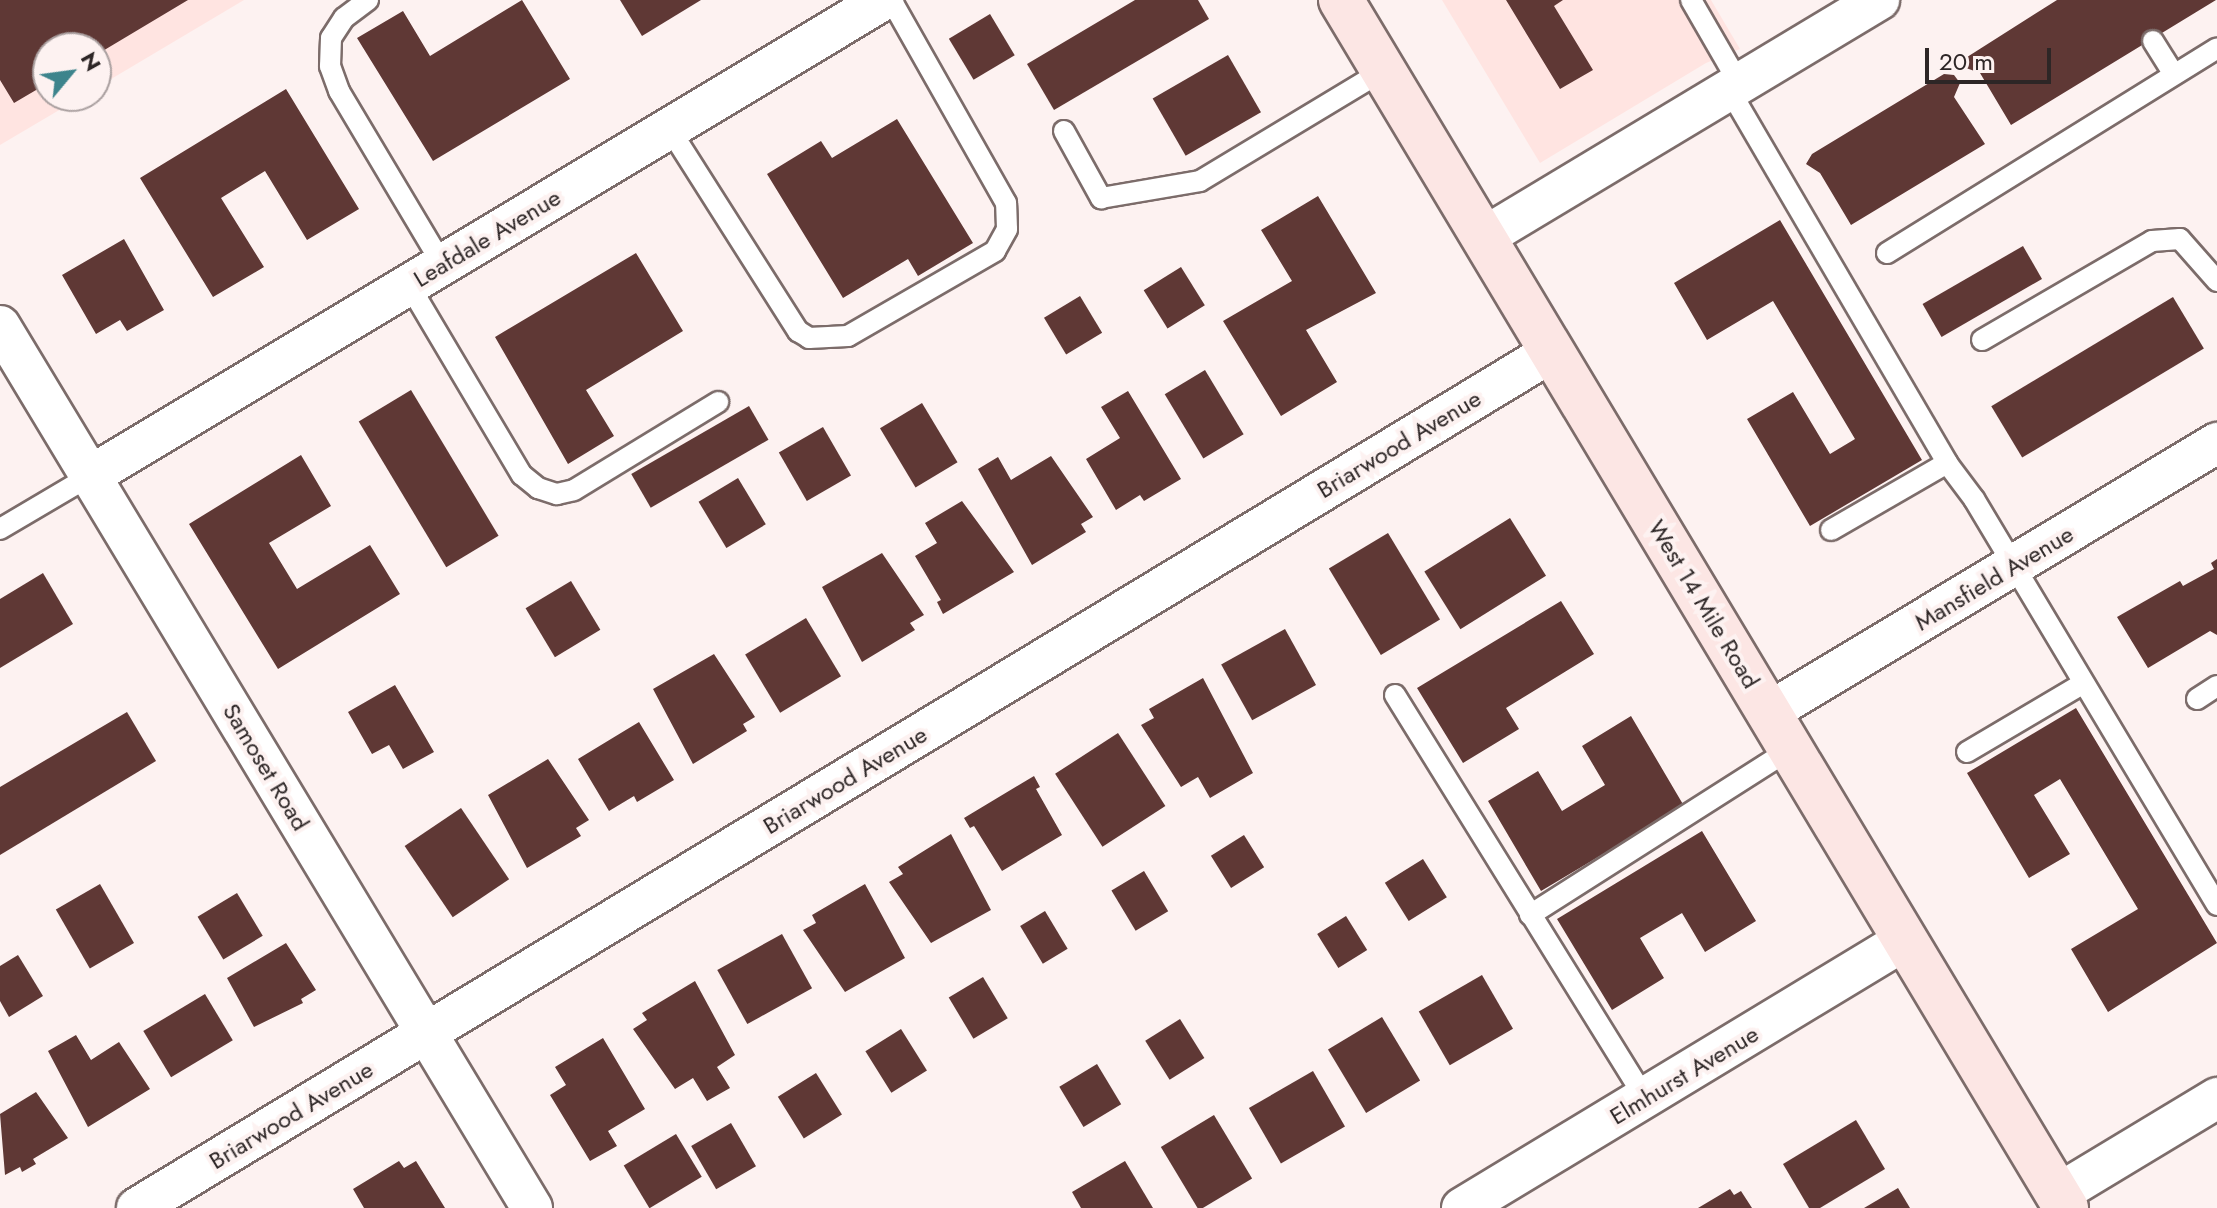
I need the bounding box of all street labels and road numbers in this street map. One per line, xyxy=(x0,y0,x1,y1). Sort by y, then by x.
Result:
street label: Leafdale Avenue xyxy=(408,183,566,293)
street label: Briarwood Avenue xyxy=(1312,384,1486,504)
street label: West 14 Mile Road xyxy=(1642,515,1766,693)
street label: Mansfield Avenue xyxy=(1909,519,2079,637)
street label: Samoset Road xyxy=(217,698,315,836)
street label: Briarwood Avenue xyxy=(758,720,932,840)
street label: Elmhurst Avenue xyxy=(1604,1019,1764,1131)
street label: Briarwood Avenue xyxy=(204,1055,378,1175)

